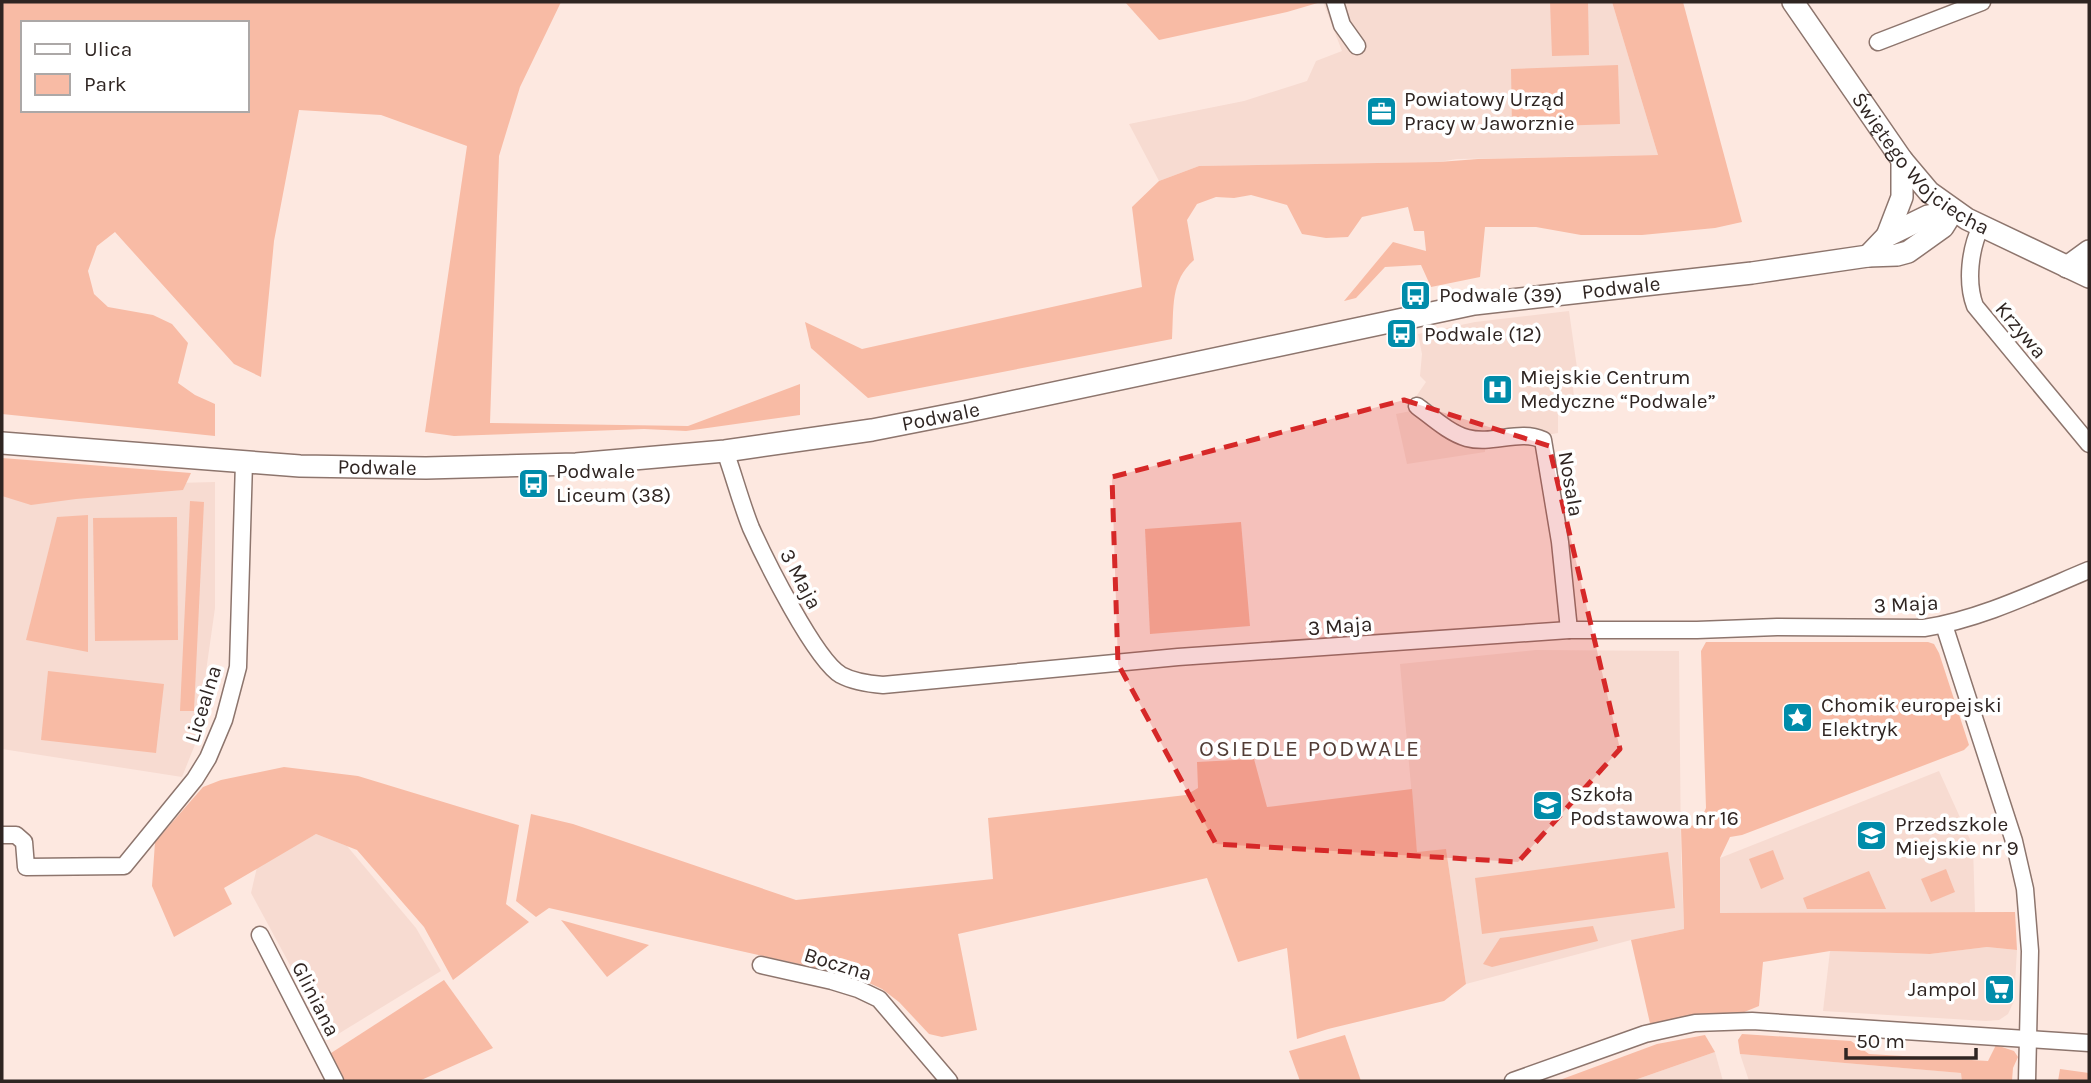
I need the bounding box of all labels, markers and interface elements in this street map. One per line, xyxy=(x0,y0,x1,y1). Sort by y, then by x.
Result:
legend xyxy=(21,21,248,112)
text: Ulica xyxy=(84,37,132,61)
text: Park xyxy=(84,72,127,96)
place label: Powiatowy Urząd Pracy w Jaworznie xyxy=(1404,87,1575,135)
street label: Świętego Wojciecha xyxy=(1847,88,1993,240)
office icon: Powiatowy Urząd Pracy w Jaworznie xyxy=(1364,94,1398,128)
street label: Podwale xyxy=(1580,271,1662,304)
bus stop icon: Podwale (39) xyxy=(1399,278,1433,312)
place label: Podwale (39) xyxy=(1439,283,1562,307)
street label: Krzywa xyxy=(1990,297,2052,363)
bus stop icon: Podwale (12) xyxy=(1384,317,1418,351)
place label: Podwale (12) xyxy=(1424,322,1542,346)
place label: Miejskie Centrum Medyczne “Podwale” xyxy=(1520,365,1716,413)
hospital icon: Miejskie Centrum Medyczne “Podwale” xyxy=(1480,372,1514,406)
street label: Podwale xyxy=(900,397,982,436)
street label: Nosala xyxy=(1553,449,1589,519)
street label: Podwale xyxy=(337,455,417,480)
place label: Podwale Liceum (38) xyxy=(556,459,671,507)
bus stop icon: Podwale Liceum (38) xyxy=(516,466,550,500)
street label: 3 Maja xyxy=(775,545,827,613)
street label: 3 Maja xyxy=(1873,590,1939,618)
street label: 3 Maja xyxy=(1307,612,1373,640)
street label: Licealna xyxy=(180,663,226,745)
place label: Chomik europejski Elektryk xyxy=(1821,693,2002,741)
place icon: Chomik europejski Elektryk xyxy=(1781,700,1815,734)
district label: OSIEDLE PODWALE xyxy=(1199,735,1421,762)
place label: Szkoła Podstawowa nr 16 xyxy=(1570,782,1739,830)
school or university icon: Szkoła Podstawowa nr 16 xyxy=(1530,789,1564,823)
place label: Przedszkole Miejskie nr 9 xyxy=(1895,812,2019,860)
school or university icon: Przedszkole Miejskie nr 9 xyxy=(1855,819,1889,853)
street label: Boczna xyxy=(801,942,875,986)
street label: Gliniana xyxy=(287,958,345,1040)
supermarket icon: Jampol xyxy=(1983,972,2017,1006)
place label: Jampol xyxy=(1908,977,1977,1001)
scale bar xyxy=(1846,1016,1976,1060)
text: 50 m xyxy=(1856,1029,1905,1053)

